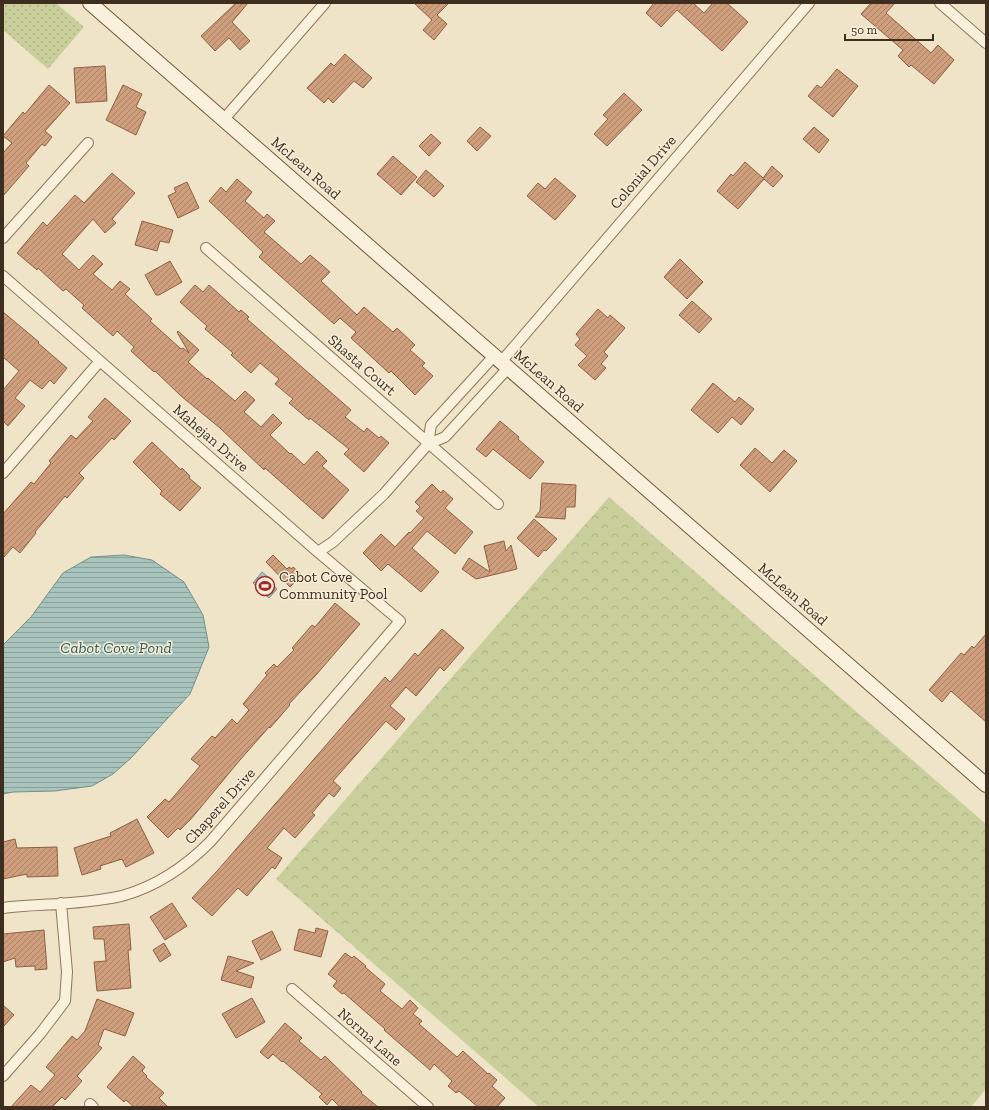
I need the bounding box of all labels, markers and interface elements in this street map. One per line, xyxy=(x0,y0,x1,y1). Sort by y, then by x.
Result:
scale bar xyxy=(845,16,933,42)
text: 50 m xyxy=(851,23,878,37)
street label: Colonial Drive xyxy=(606,131,680,213)
street label: McLean Road xyxy=(268,133,345,204)
street label: Shasta Court xyxy=(324,331,400,400)
street label: McLean Road xyxy=(511,346,588,417)
street label: Mahejan Drive xyxy=(170,400,252,476)
street label: McLean Road xyxy=(755,559,832,630)
place label: Cabot Cove Community Pool xyxy=(279,568,387,603)
sports icon: Cabot Cove Community Pool xyxy=(254,575,276,597)
water label: Cabot Cove Pond xyxy=(60,638,172,657)
street label: Chaperel Drive xyxy=(181,764,259,848)
street label: Norma Lane xyxy=(334,1004,406,1070)

